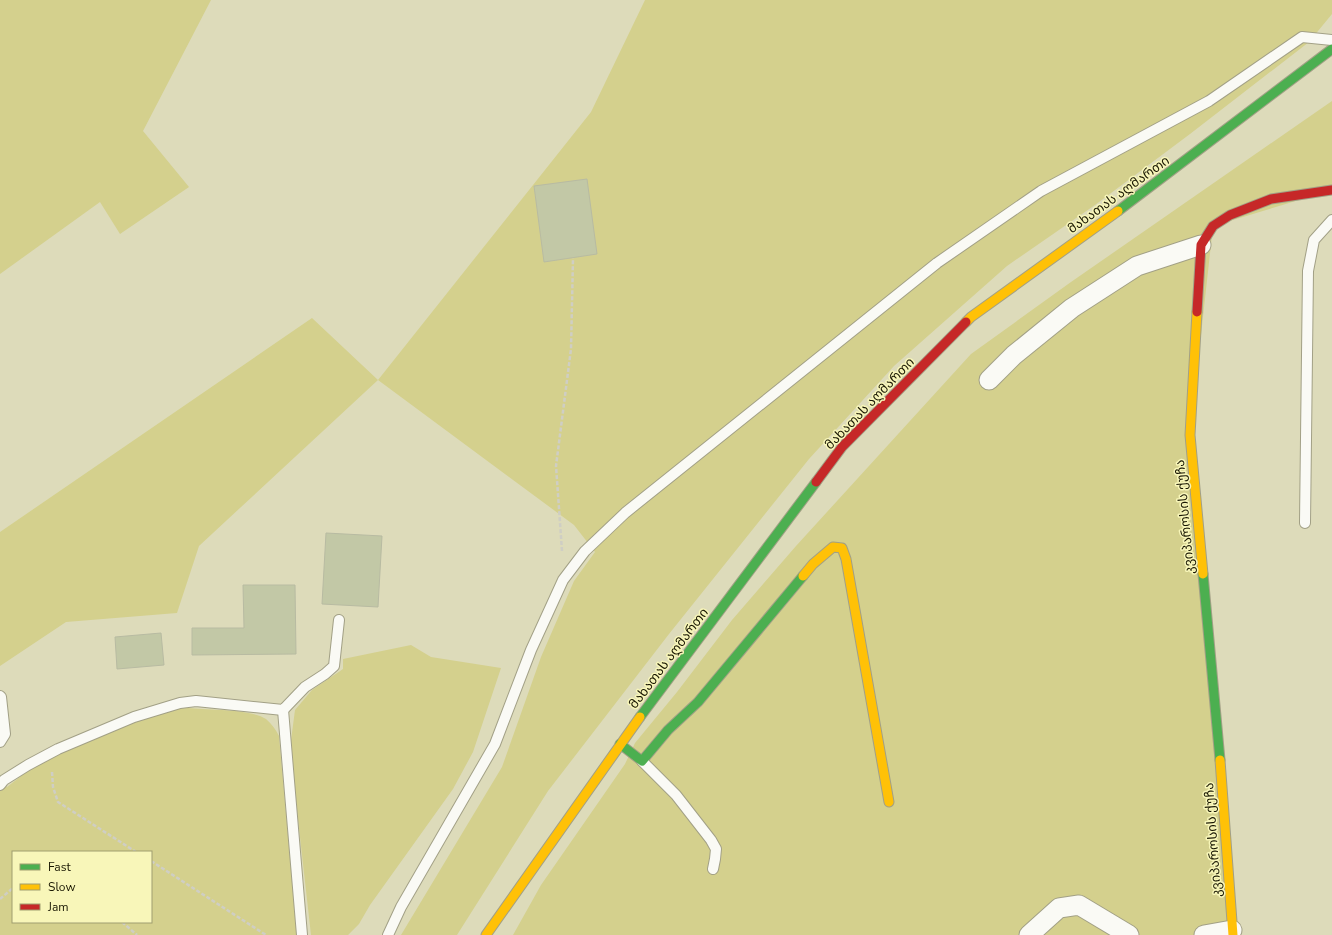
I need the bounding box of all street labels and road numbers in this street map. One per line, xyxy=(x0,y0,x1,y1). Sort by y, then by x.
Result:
street label: მახათას აღმართი xyxy=(1064,152,1173,238)
street label: მახათას აღმართი xyxy=(821,354,918,454)
street label: კვიპაროსის ქუჩა xyxy=(1171,459,1199,575)
street label: მახათას აღმართი xyxy=(625,605,713,713)
street label: კვიპაროსის ქუჩა xyxy=(1200,782,1226,898)

